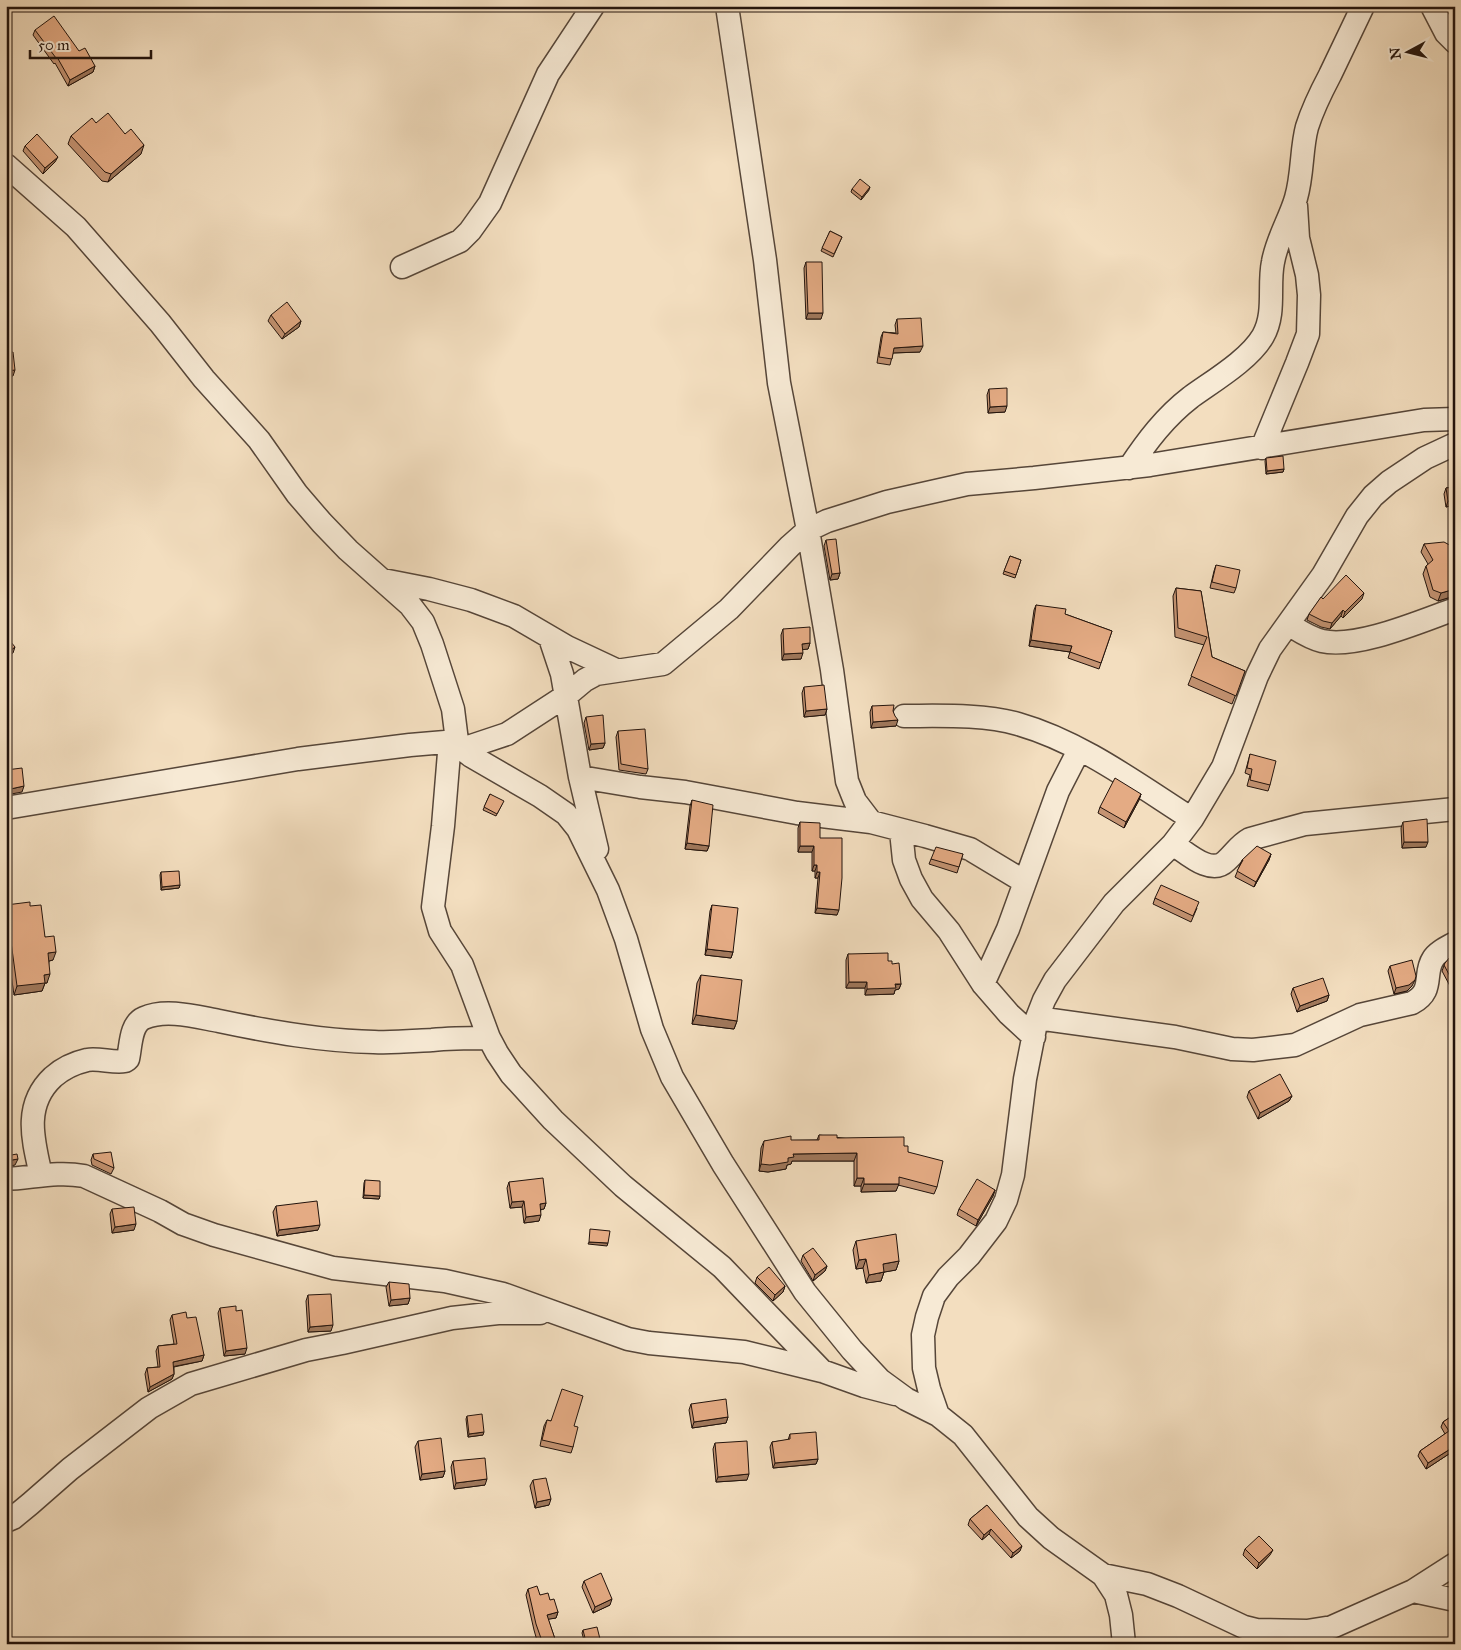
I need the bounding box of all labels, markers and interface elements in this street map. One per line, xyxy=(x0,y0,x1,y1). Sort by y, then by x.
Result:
scale bar xyxy=(30,28,151,60)
north arrow xyxy=(1384,28,1434,78)
text: 50 m xyxy=(38,36,70,54)
text: N xyxy=(1386,46,1405,60)

